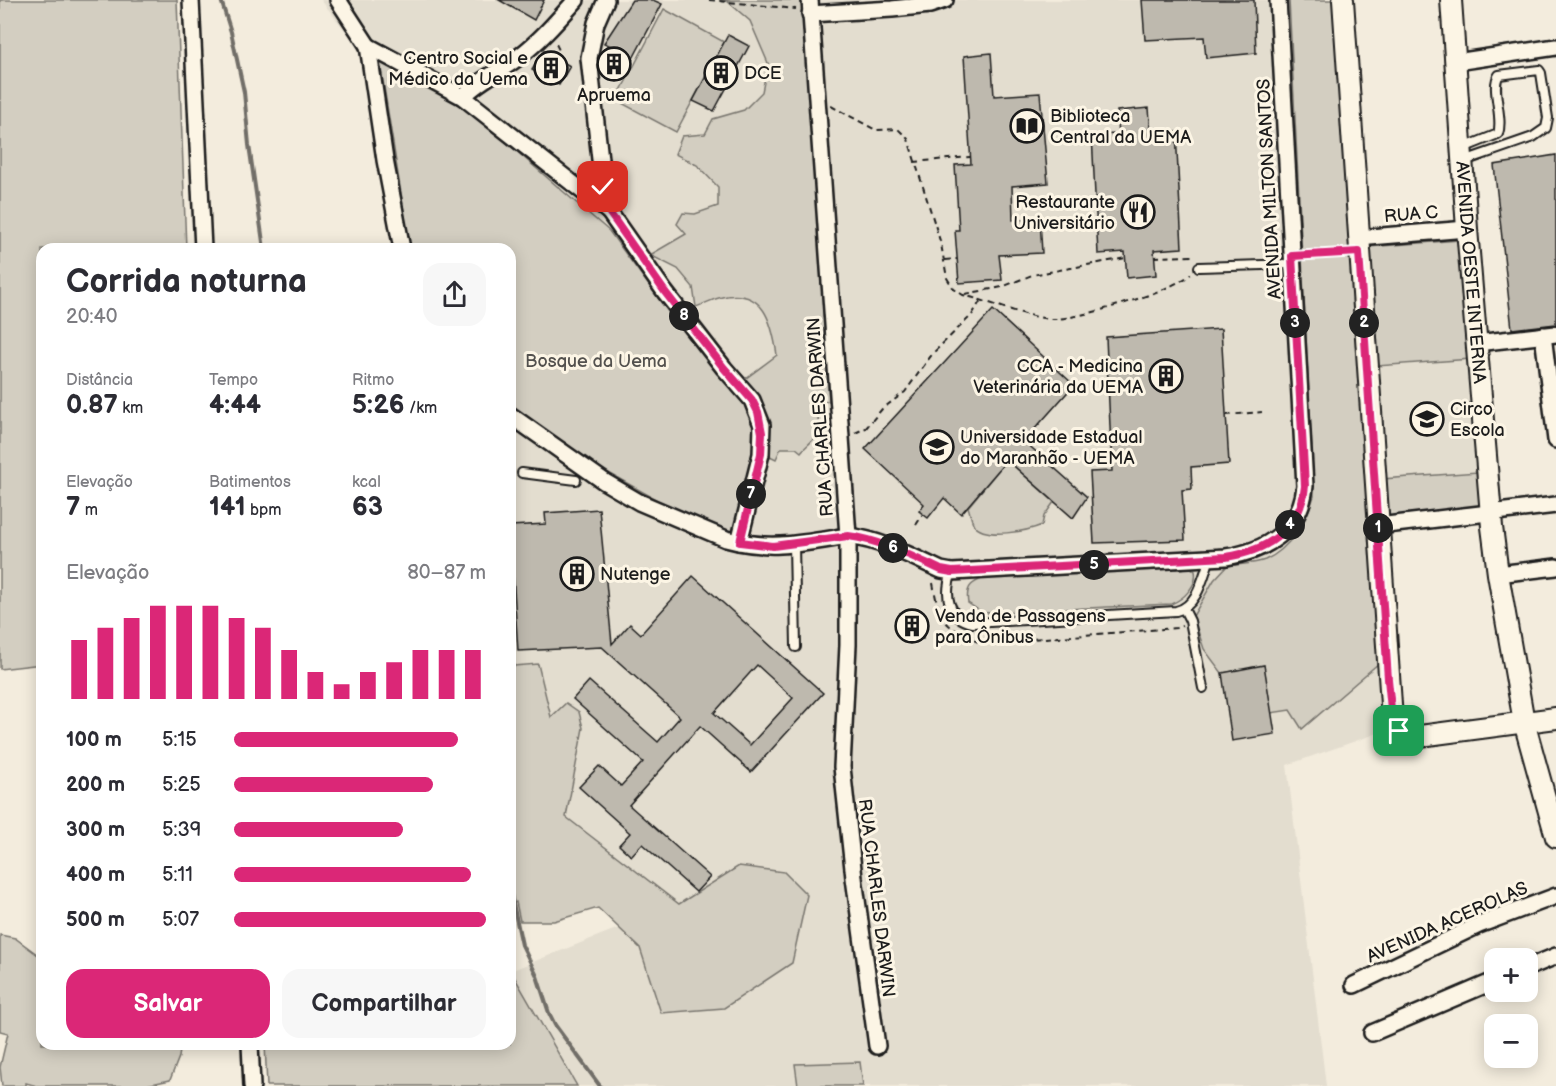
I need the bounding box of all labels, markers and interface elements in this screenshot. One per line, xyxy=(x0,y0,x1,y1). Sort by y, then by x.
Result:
building icon: Apruema xyxy=(596,46,632,82)
place label: Centro Social e Médico da Uema xyxy=(388,48,528,90)
building icon: Centro Social e Médico da Uema xyxy=(533,50,569,86)
building icon: DCE xyxy=(703,55,739,91)
place label: DCE xyxy=(744,63,782,84)
street label: AVENIDA MILTON SANTOS xyxy=(1253,78,1286,300)
place label: Apruema xyxy=(577,85,651,106)
place label: Biblioteca Central da UEMA xyxy=(1050,106,1191,148)
library icon: Biblioteca Central da UEMA xyxy=(1009,108,1045,144)
street label: AVENIDA OESTE INTERNA xyxy=(1451,160,1490,384)
pin xyxy=(577,161,628,212)
icon: check xyxy=(586,170,619,203)
place label: Restaurante Universitário xyxy=(1013,192,1115,234)
restaurant icon: Restaurante Universitário xyxy=(1120,194,1156,230)
street label: RUA C xyxy=(1383,202,1439,227)
text: Corrida noturna xyxy=(66,262,307,302)
button: share xyxy=(423,263,486,326)
pin: 8 xyxy=(669,301,699,331)
text: 20:40 xyxy=(66,305,118,329)
text: 8 xyxy=(679,306,689,325)
pin: 3 xyxy=(1280,308,1310,338)
pin: 2 xyxy=(1349,308,1379,338)
text: 3 xyxy=(1290,313,1300,332)
text: 2 xyxy=(1359,313,1369,332)
street label: RUA CHARLES DARWIN xyxy=(803,317,838,517)
park label: Bosque da Uema xyxy=(525,351,667,372)
place label: CCA - Medicina Veterinária da UEMA xyxy=(973,356,1143,398)
building icon: CCA - Medicina Veterinária da UEMA xyxy=(1148,358,1184,394)
text: Distância xyxy=(66,371,133,390)
text: Tempo xyxy=(209,371,258,390)
text: Ritmo xyxy=(352,371,394,390)
text: 0.87 xyxy=(66,390,118,421)
text: 4:44 xyxy=(209,390,261,421)
text: 5:26 xyxy=(352,390,405,421)
text: km xyxy=(118,399,143,418)
text: /km xyxy=(405,399,437,418)
place label: Circo Escola xyxy=(1450,399,1505,441)
school or university icon: Circo Escola xyxy=(1409,401,1445,437)
place label: Universidade Estadual do Maranhão - UEMA xyxy=(960,427,1142,469)
school or university icon: Universidade Estadual do Maranhão - UEMA xyxy=(919,429,955,465)
text: Elevação xyxy=(66,473,133,492)
text: Batimentos xyxy=(209,473,291,492)
text: kcal xyxy=(352,473,381,492)
pin: 7 xyxy=(736,479,766,509)
text: 7 xyxy=(747,484,755,503)
text: 7 xyxy=(66,492,80,523)
text: 141 xyxy=(209,492,246,523)
text: 63 xyxy=(352,492,383,523)
text: m xyxy=(80,501,98,520)
text: bpm xyxy=(246,501,282,520)
pin: 4 xyxy=(1275,510,1305,540)
pin: 1 xyxy=(1363,513,1393,543)
text: 4 xyxy=(1285,515,1295,534)
text: 1 xyxy=(1375,518,1381,537)
pin: 6 xyxy=(878,533,908,563)
text: 6 xyxy=(888,538,898,557)
pin: 5 xyxy=(1079,550,1109,580)
text: 5 xyxy=(1089,555,1099,574)
building icon: Nutenge xyxy=(559,556,595,592)
text: Elevação xyxy=(66,561,149,585)
text: 80–87 m xyxy=(407,561,486,585)
place label: Nutenge xyxy=(600,564,671,585)
place label: Venda de Passagens para Ônibus xyxy=(935,606,1106,648)
building icon: Venda de Passagens para Ônibus xyxy=(894,608,930,644)
pin xyxy=(1373,705,1424,756)
icon: arrive xyxy=(1382,714,1415,747)
text: 100 m xyxy=(66,728,122,752)
text: 5:15 xyxy=(162,728,197,752)
text: 200 m xyxy=(66,773,125,797)
text: 5:25 xyxy=(162,773,201,797)
street label: RUA CHARLES DARWIN xyxy=(854,798,899,998)
text: 300 m xyxy=(66,818,125,842)
text: 5:39 xyxy=(162,818,201,842)
text: 400 m xyxy=(66,863,125,887)
text: 5:11 xyxy=(162,863,193,887)
street label: AVENIDA ACEROLAS xyxy=(1363,877,1531,967)
text: 500 m xyxy=(66,908,125,932)
text: 5:07 xyxy=(162,908,199,932)
map controls xyxy=(1484,948,1538,1068)
button: + xyxy=(1484,948,1538,1002)
button: Salvar xyxy=(66,969,270,1038)
button: Compartilhar xyxy=(282,969,486,1038)
button: − xyxy=(1484,1014,1538,1068)

